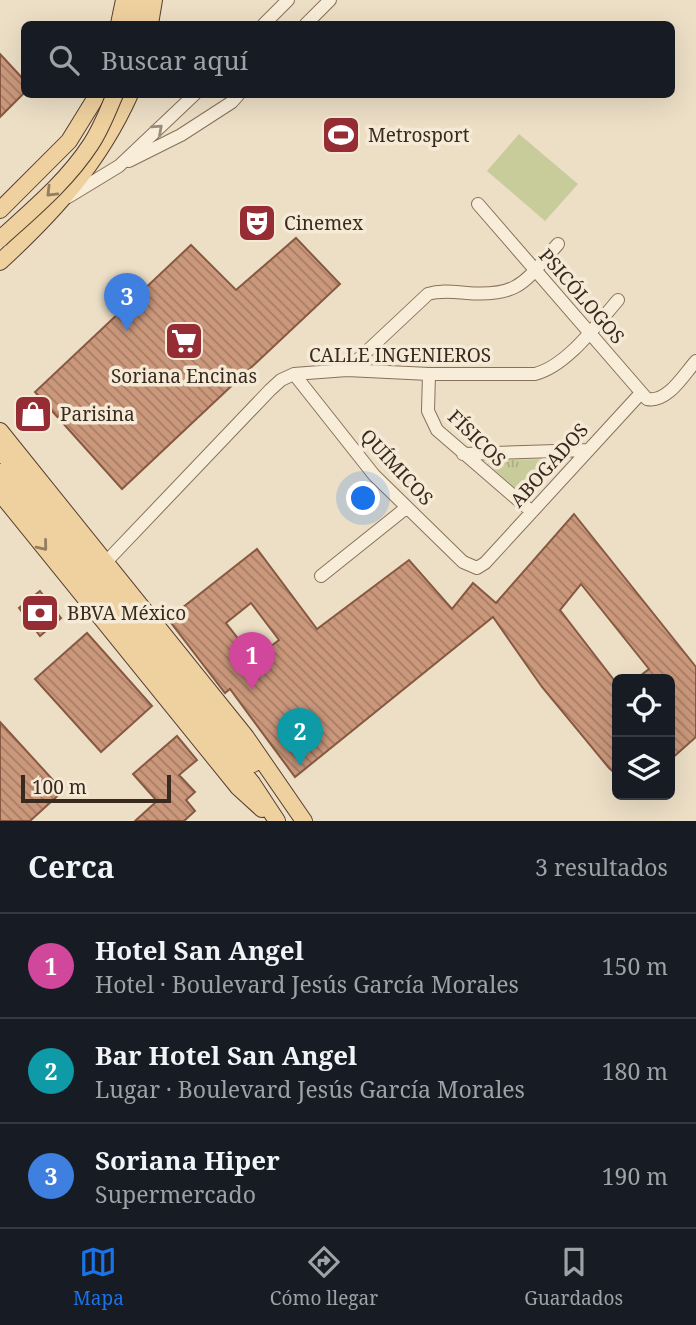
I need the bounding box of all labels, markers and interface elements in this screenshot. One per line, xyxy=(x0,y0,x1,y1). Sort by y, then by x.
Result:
search box xyxy=(21,21,675,98)
icon: search xyxy=(45,41,83,79)
text: Buscar aquí xyxy=(101,42,248,78)
sports icon: Metrosport xyxy=(320,114,362,156)
place label: Metrosport xyxy=(368,122,470,148)
one-way arrow xyxy=(150,125,163,137)
one-way arrow xyxy=(46,183,59,196)
theatre icon: Cinemex xyxy=(236,202,278,244)
place label: Cinemex xyxy=(284,210,363,236)
street label: PSICÓLOGOS xyxy=(533,243,631,349)
pin: 3 xyxy=(104,273,150,331)
supermarket icon: Soriana Encinas xyxy=(163,320,205,362)
street label: CALLE INGENIEROS xyxy=(309,342,491,368)
place label: Soriana Encinas xyxy=(111,363,257,389)
shop icon: Parisina xyxy=(12,393,54,435)
place label: Parisina xyxy=(60,401,135,427)
street label: FÍSICOS xyxy=(442,404,512,472)
street label: ABOGADOS xyxy=(504,417,594,513)
street label: QUÍMICOS xyxy=(355,423,439,511)
your location xyxy=(346,481,380,515)
one-way arrow xyxy=(35,538,47,551)
bank icon: BBVA México xyxy=(19,592,61,634)
place label: BBVA México xyxy=(67,600,186,626)
pin: 1 xyxy=(229,632,275,690)
map controls xyxy=(612,674,675,800)
button: locate xyxy=(612,674,675,737)
pin: 2 xyxy=(277,708,323,766)
button: layers xyxy=(612,737,675,800)
scale bar xyxy=(21,772,172,804)
text: 100 m xyxy=(32,774,87,800)
text: Cerca xyxy=(28,846,115,887)
text: 3 resultados xyxy=(535,851,668,883)
text: Hotel San Angel xyxy=(95,932,304,968)
text: 1 xyxy=(45,950,58,982)
text: 150 m xyxy=(602,950,668,982)
text: Hotel · Boulevard Jesús García Morales xyxy=(95,968,519,1000)
text: Bar Hotel San Angel xyxy=(95,1037,357,1073)
text: 2 xyxy=(45,1055,58,1087)
text: 180 m xyxy=(602,1055,668,1087)
text: Lugar · Boulevard Jesús García Morales xyxy=(95,1073,525,1105)
text: Soriana Hiper xyxy=(95,1142,280,1178)
text: 3 xyxy=(45,1160,58,1192)
text: 190 m xyxy=(602,1160,668,1192)
text: Supermercado xyxy=(95,1178,256,1210)
tab: Mapa xyxy=(73,1243,124,1311)
tab: Cómo llegar xyxy=(270,1243,378,1311)
tab: Guardados xyxy=(524,1243,623,1311)

